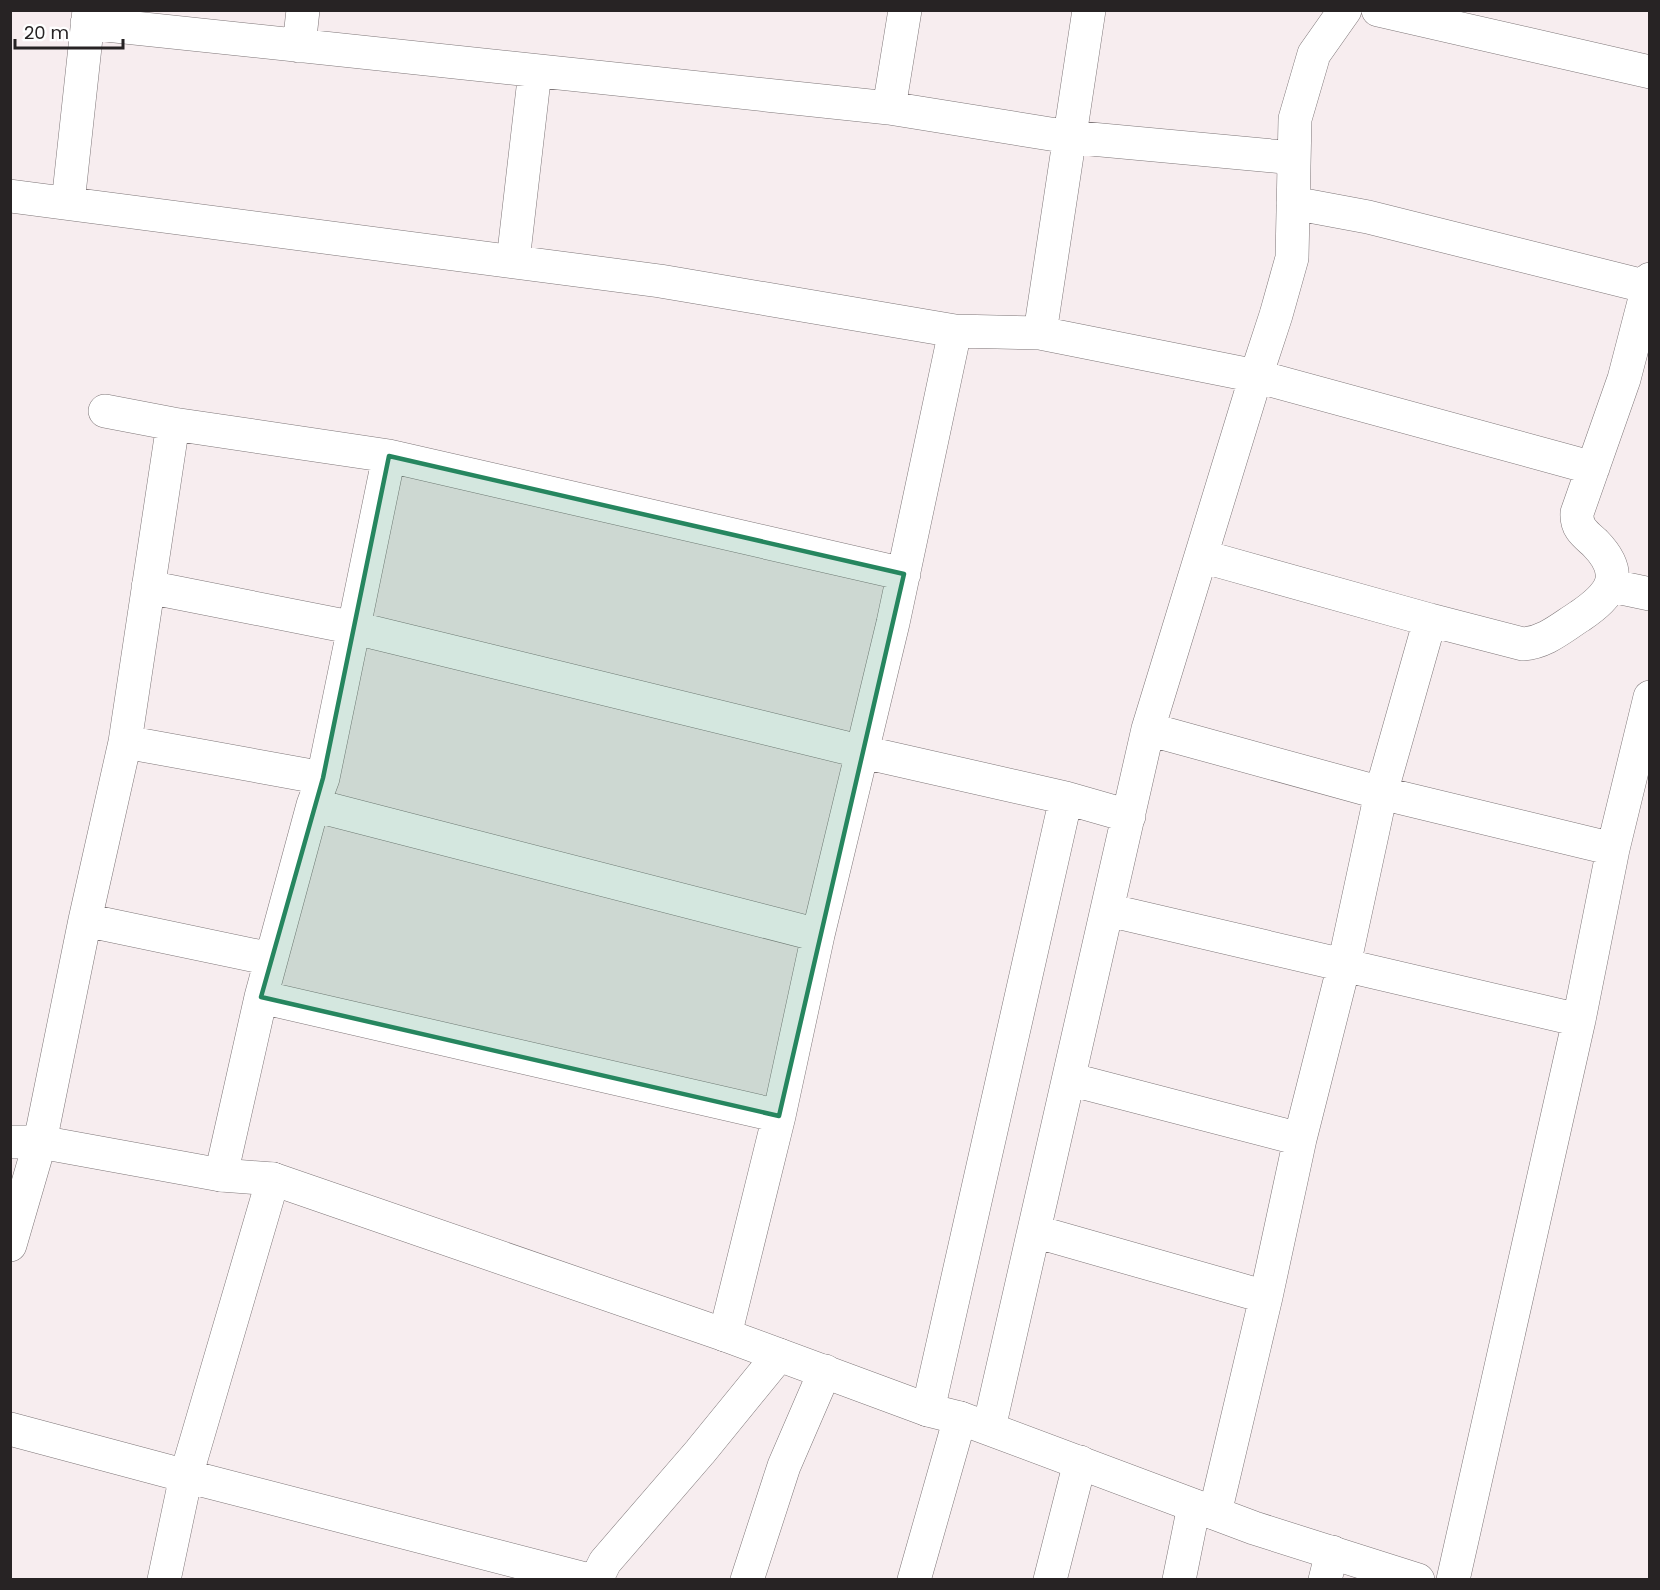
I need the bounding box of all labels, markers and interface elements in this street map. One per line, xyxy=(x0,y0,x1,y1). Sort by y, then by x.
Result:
scale bar xyxy=(15,12,123,50)
text: 20 m xyxy=(24,20,69,45)

